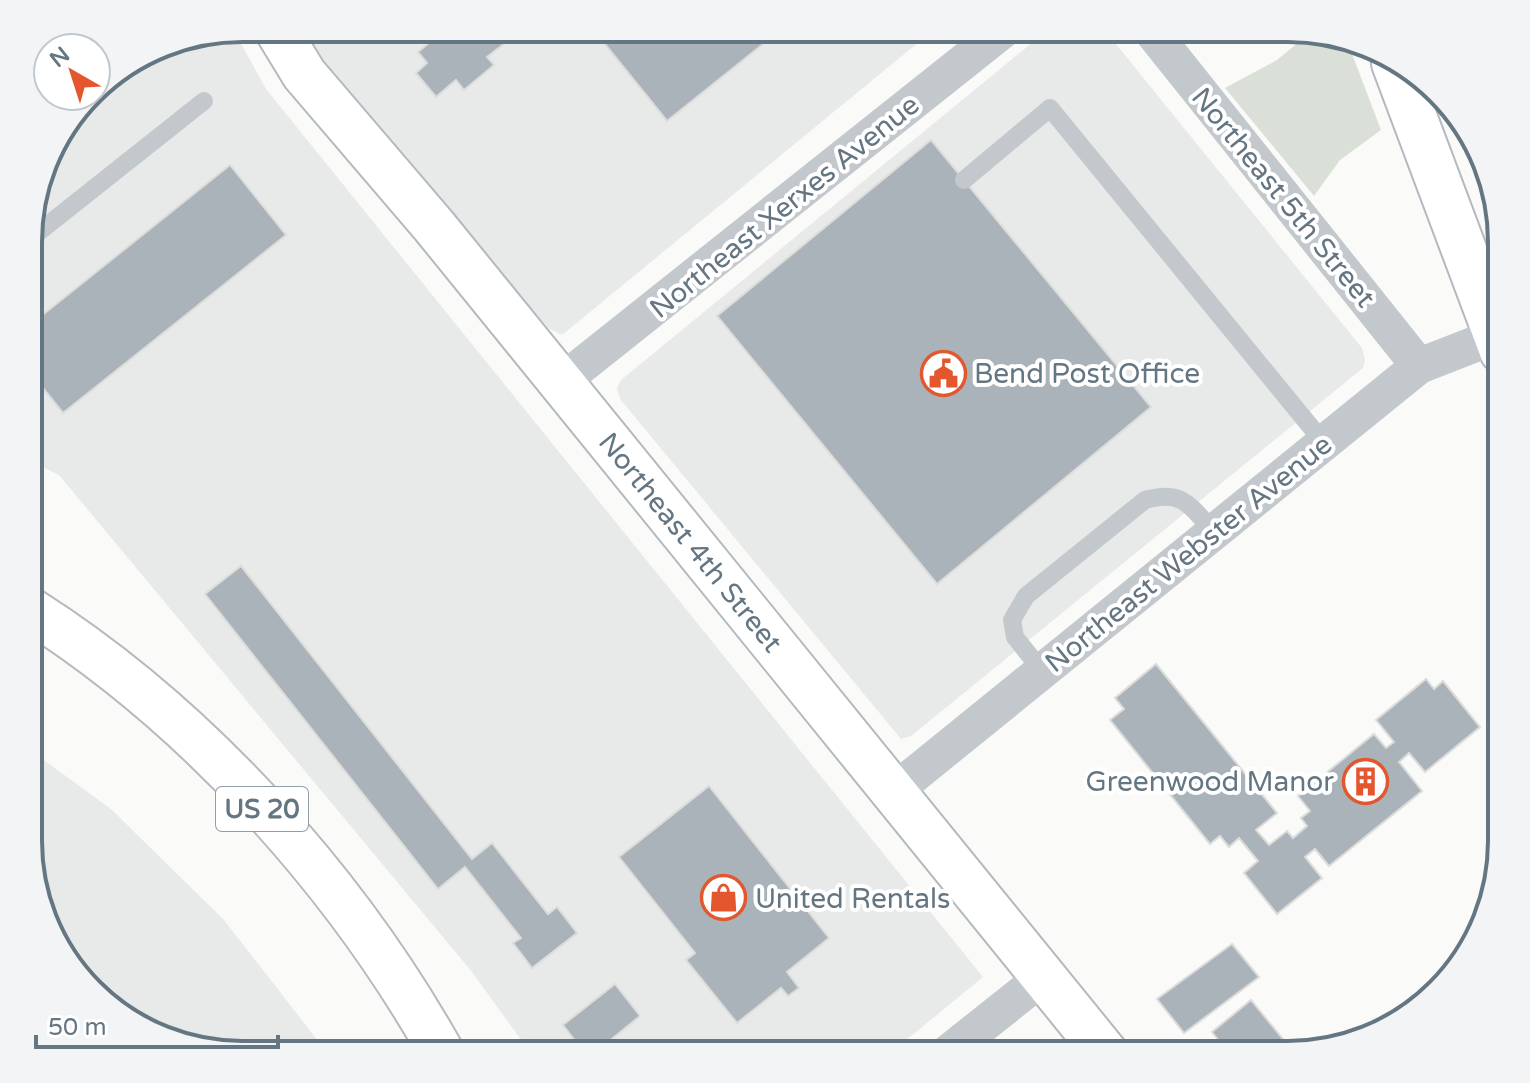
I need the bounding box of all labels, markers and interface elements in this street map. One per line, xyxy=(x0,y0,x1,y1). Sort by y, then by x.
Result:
north arrow xyxy=(32,32,112,112)
text: N xyxy=(45,42,75,73)
street label: Northeast 5th Street xyxy=(1184,81,1383,315)
street label: Northeast Xerxes Avenue xyxy=(643,88,926,326)
public building icon: Bend Post Office xyxy=(919,349,967,397)
place label: Bend Post Office xyxy=(974,357,1200,391)
street label: Northeast 4th Street xyxy=(591,426,790,660)
street label: Northeast Webster Avenue xyxy=(1038,428,1339,680)
building icon: Greenwood Manor xyxy=(1341,757,1389,805)
place label: Greenwood Manor xyxy=(1085,765,1334,799)
road number: US 20 xyxy=(216,787,308,831)
shop icon: United Rentals xyxy=(700,874,748,922)
place label: United Rentals xyxy=(755,882,950,916)
scale bar xyxy=(36,999,278,1049)
text: 50 m xyxy=(48,1013,106,1042)

